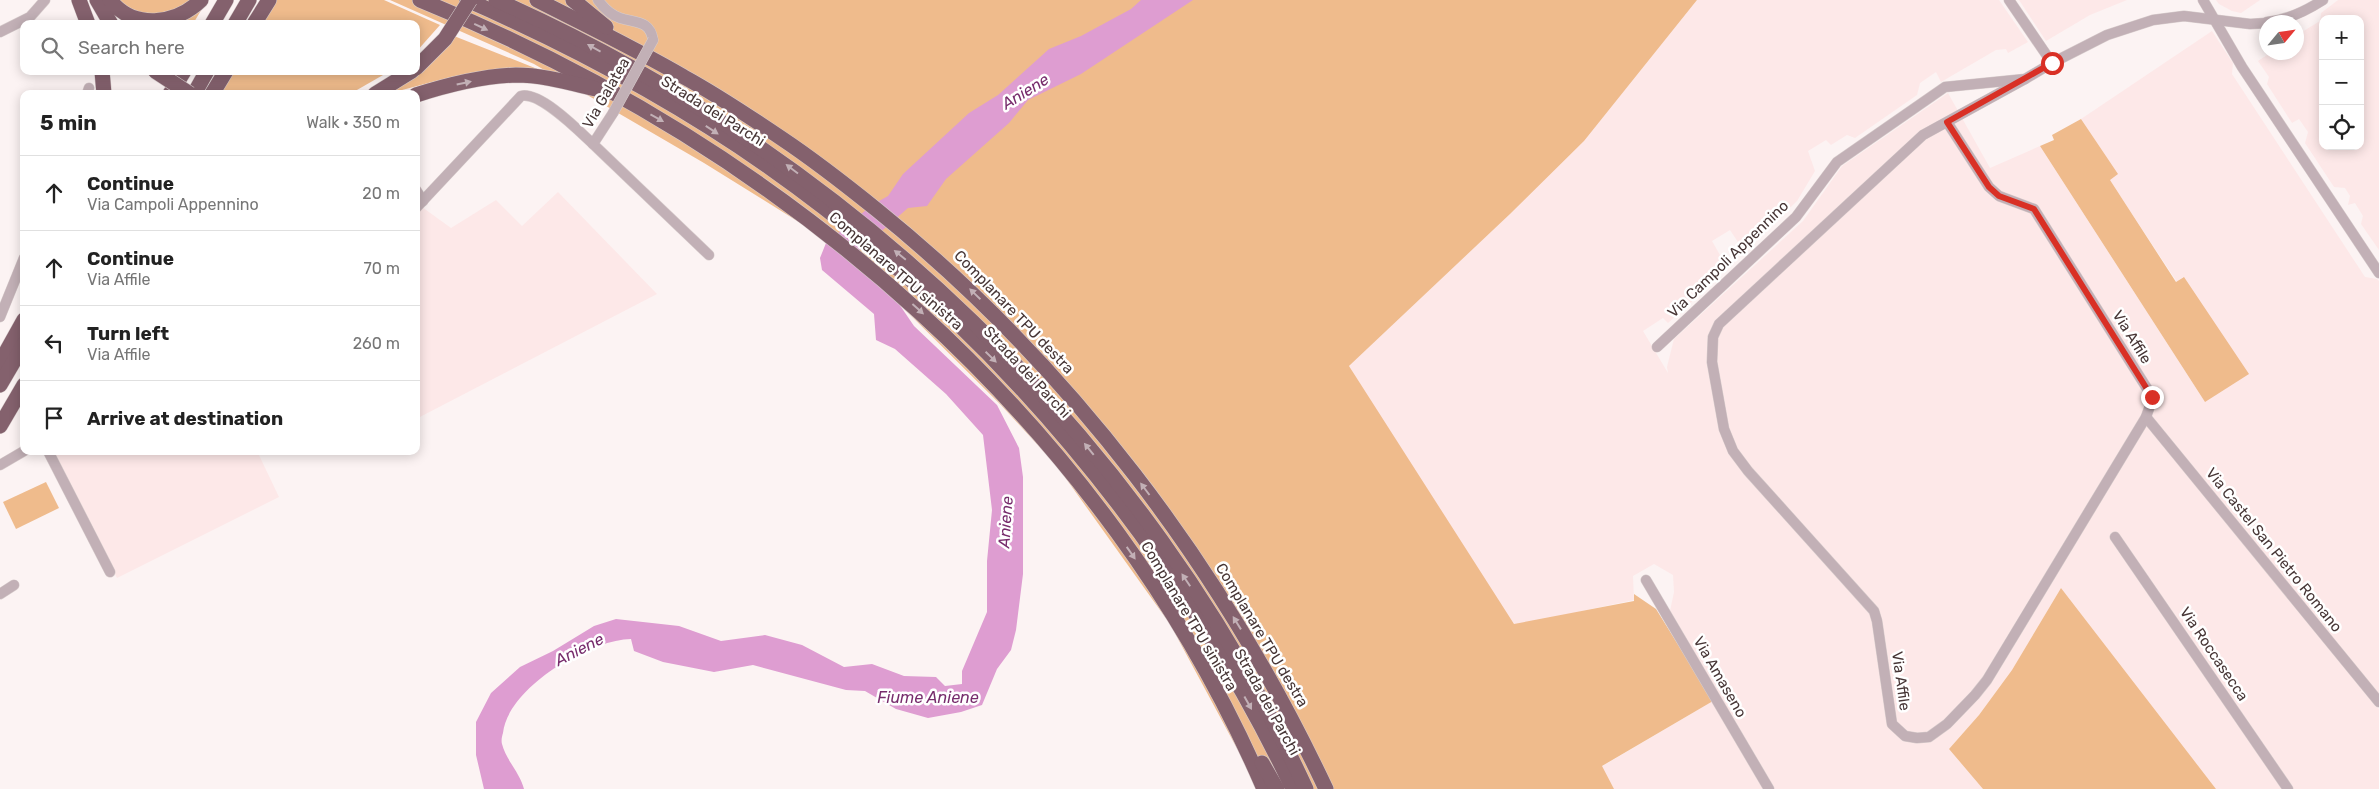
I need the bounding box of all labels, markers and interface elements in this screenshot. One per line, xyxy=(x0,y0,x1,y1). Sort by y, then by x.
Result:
north arrow xyxy=(2259,15,2304,60)
map controls xyxy=(2319,15,2364,150)
button: + xyxy=(2319,15,2364,60)
search box xyxy=(20,20,420,75)
one-way arrow xyxy=(474,23,488,31)
icon: search xyxy=(38,34,66,62)
text: Search here xyxy=(78,36,185,59)
one-way arrow xyxy=(586,44,601,52)
route start xyxy=(2041,52,2064,75)
street label: Via Galatea xyxy=(579,55,633,131)
button: − xyxy=(2319,60,2364,105)
water label: Aniene xyxy=(997,70,1052,114)
street label: Strada dei Parchi xyxy=(658,72,768,150)
one-way arrow xyxy=(456,79,472,87)
button: locate xyxy=(2319,105,2364,150)
text: 5 min xyxy=(40,110,97,135)
text: Walk · 350 m xyxy=(306,113,400,132)
one-way arrow xyxy=(650,113,663,122)
one-way arrow xyxy=(705,125,719,135)
one-way arrow xyxy=(785,164,799,174)
text: Continue xyxy=(87,172,174,195)
icon: ahead xyxy=(40,179,68,207)
text: 20 m xyxy=(362,184,400,203)
text: Via Campoli Appennino xyxy=(87,195,259,214)
street label: Via Campoli Appennino xyxy=(1664,197,1792,321)
street label: Complanare TPU sinistra xyxy=(825,208,967,334)
text: Continue xyxy=(87,247,174,270)
street label: Complanare TPU destra xyxy=(950,247,1078,377)
one-way arrow xyxy=(894,249,907,260)
icon: ahead xyxy=(40,254,68,282)
text: 70 m xyxy=(363,259,400,278)
text: Via Affile xyxy=(87,270,151,289)
one-way arrow xyxy=(969,288,981,300)
one-way arrow xyxy=(911,304,924,315)
street label: Via Affile xyxy=(2109,307,2155,367)
text: Turn left xyxy=(87,322,169,345)
street label: Strada dei Parchi xyxy=(980,322,1074,422)
icon: left xyxy=(40,329,68,357)
text: 260 m xyxy=(353,334,400,353)
text: Via Affile xyxy=(87,345,151,364)
one-way arrow xyxy=(985,351,997,363)
route end xyxy=(2141,386,2164,409)
icon: arrive xyxy=(40,404,68,432)
text: Arrive at destination xyxy=(87,407,283,430)
one-way arrow xyxy=(1084,443,1095,456)
street label: Via Castel San Pietro Romano xyxy=(2202,464,2346,636)
one-way arrow xyxy=(1140,482,1150,496)
water label: Aniene xyxy=(994,495,1017,550)
street label: Complanare TPU sinistra xyxy=(1137,538,1241,694)
one-way arrow xyxy=(1126,546,1136,560)
street label: Complanare TPU destra xyxy=(1212,560,1312,710)
one-way arrow xyxy=(1181,573,1191,586)
street label: Via Roccasecca xyxy=(2176,604,2252,704)
one-way arrow xyxy=(1232,616,1241,629)
water label: Aniene xyxy=(551,629,607,670)
street label: Via Amaseno xyxy=(1690,633,1750,721)
street label: Strada dei Parchi xyxy=(1230,646,1304,758)
street label: Via Affile xyxy=(1888,650,1914,712)
water label: Fiume Aniene xyxy=(877,688,979,707)
one-way arrow xyxy=(1244,695,1252,710)

